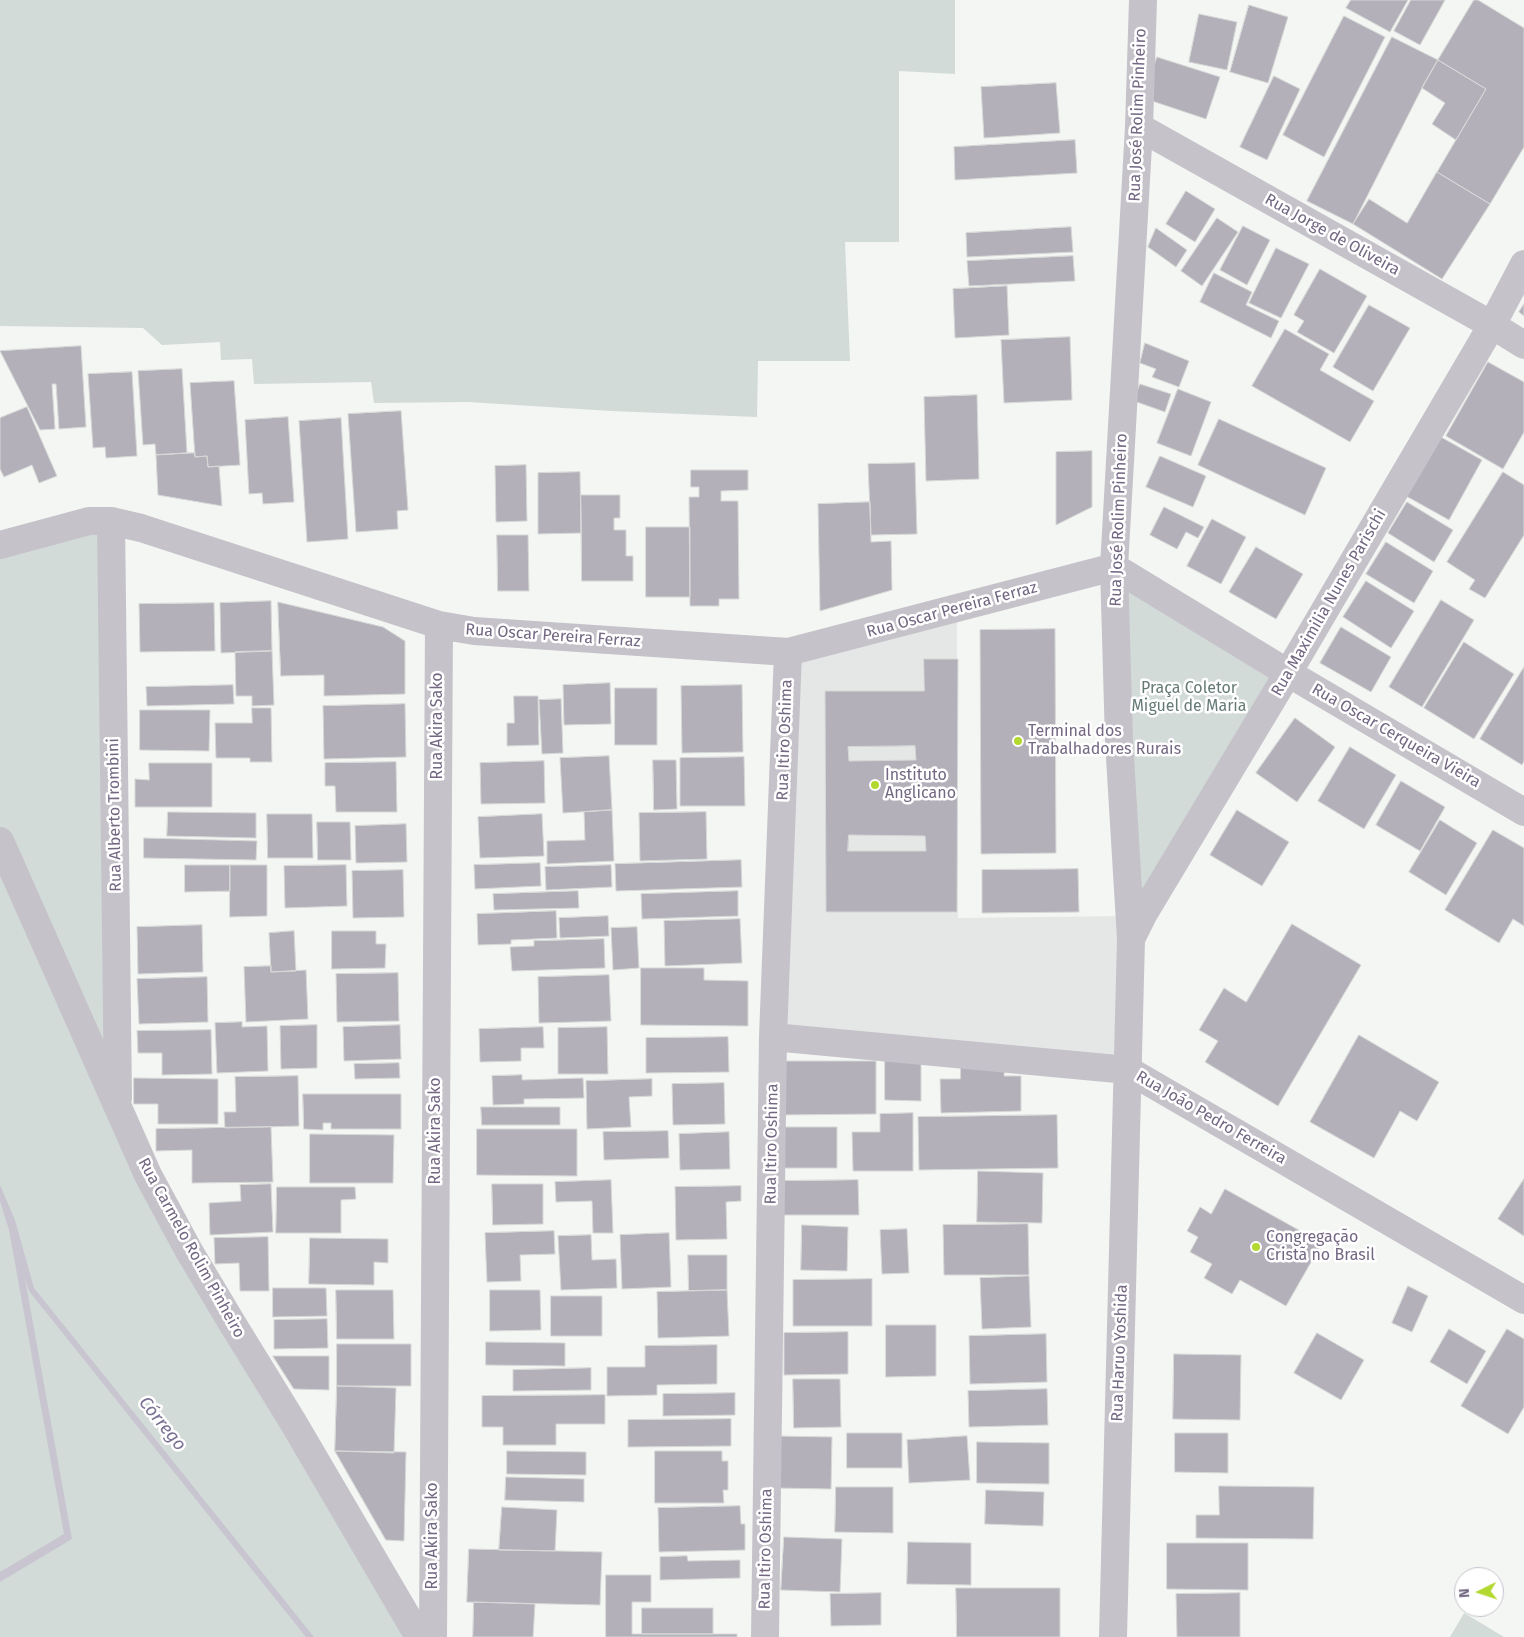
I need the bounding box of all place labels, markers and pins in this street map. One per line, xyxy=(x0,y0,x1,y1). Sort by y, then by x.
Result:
place label: Terminal dos Trabalhadores Rurais xyxy=(1028,722,1181,760)
marker: Terminal dos Trabalhadores Rurais xyxy=(1012,735,1024,747)
place label: Instituto Anglicano xyxy=(885,766,956,804)
marker: Instituto Anglicano xyxy=(869,779,881,791)
place label: Congregação Cristã no Brasil xyxy=(1266,1228,1375,1266)
marker: Congregação Cristã no Brasil xyxy=(1250,1241,1262,1253)

